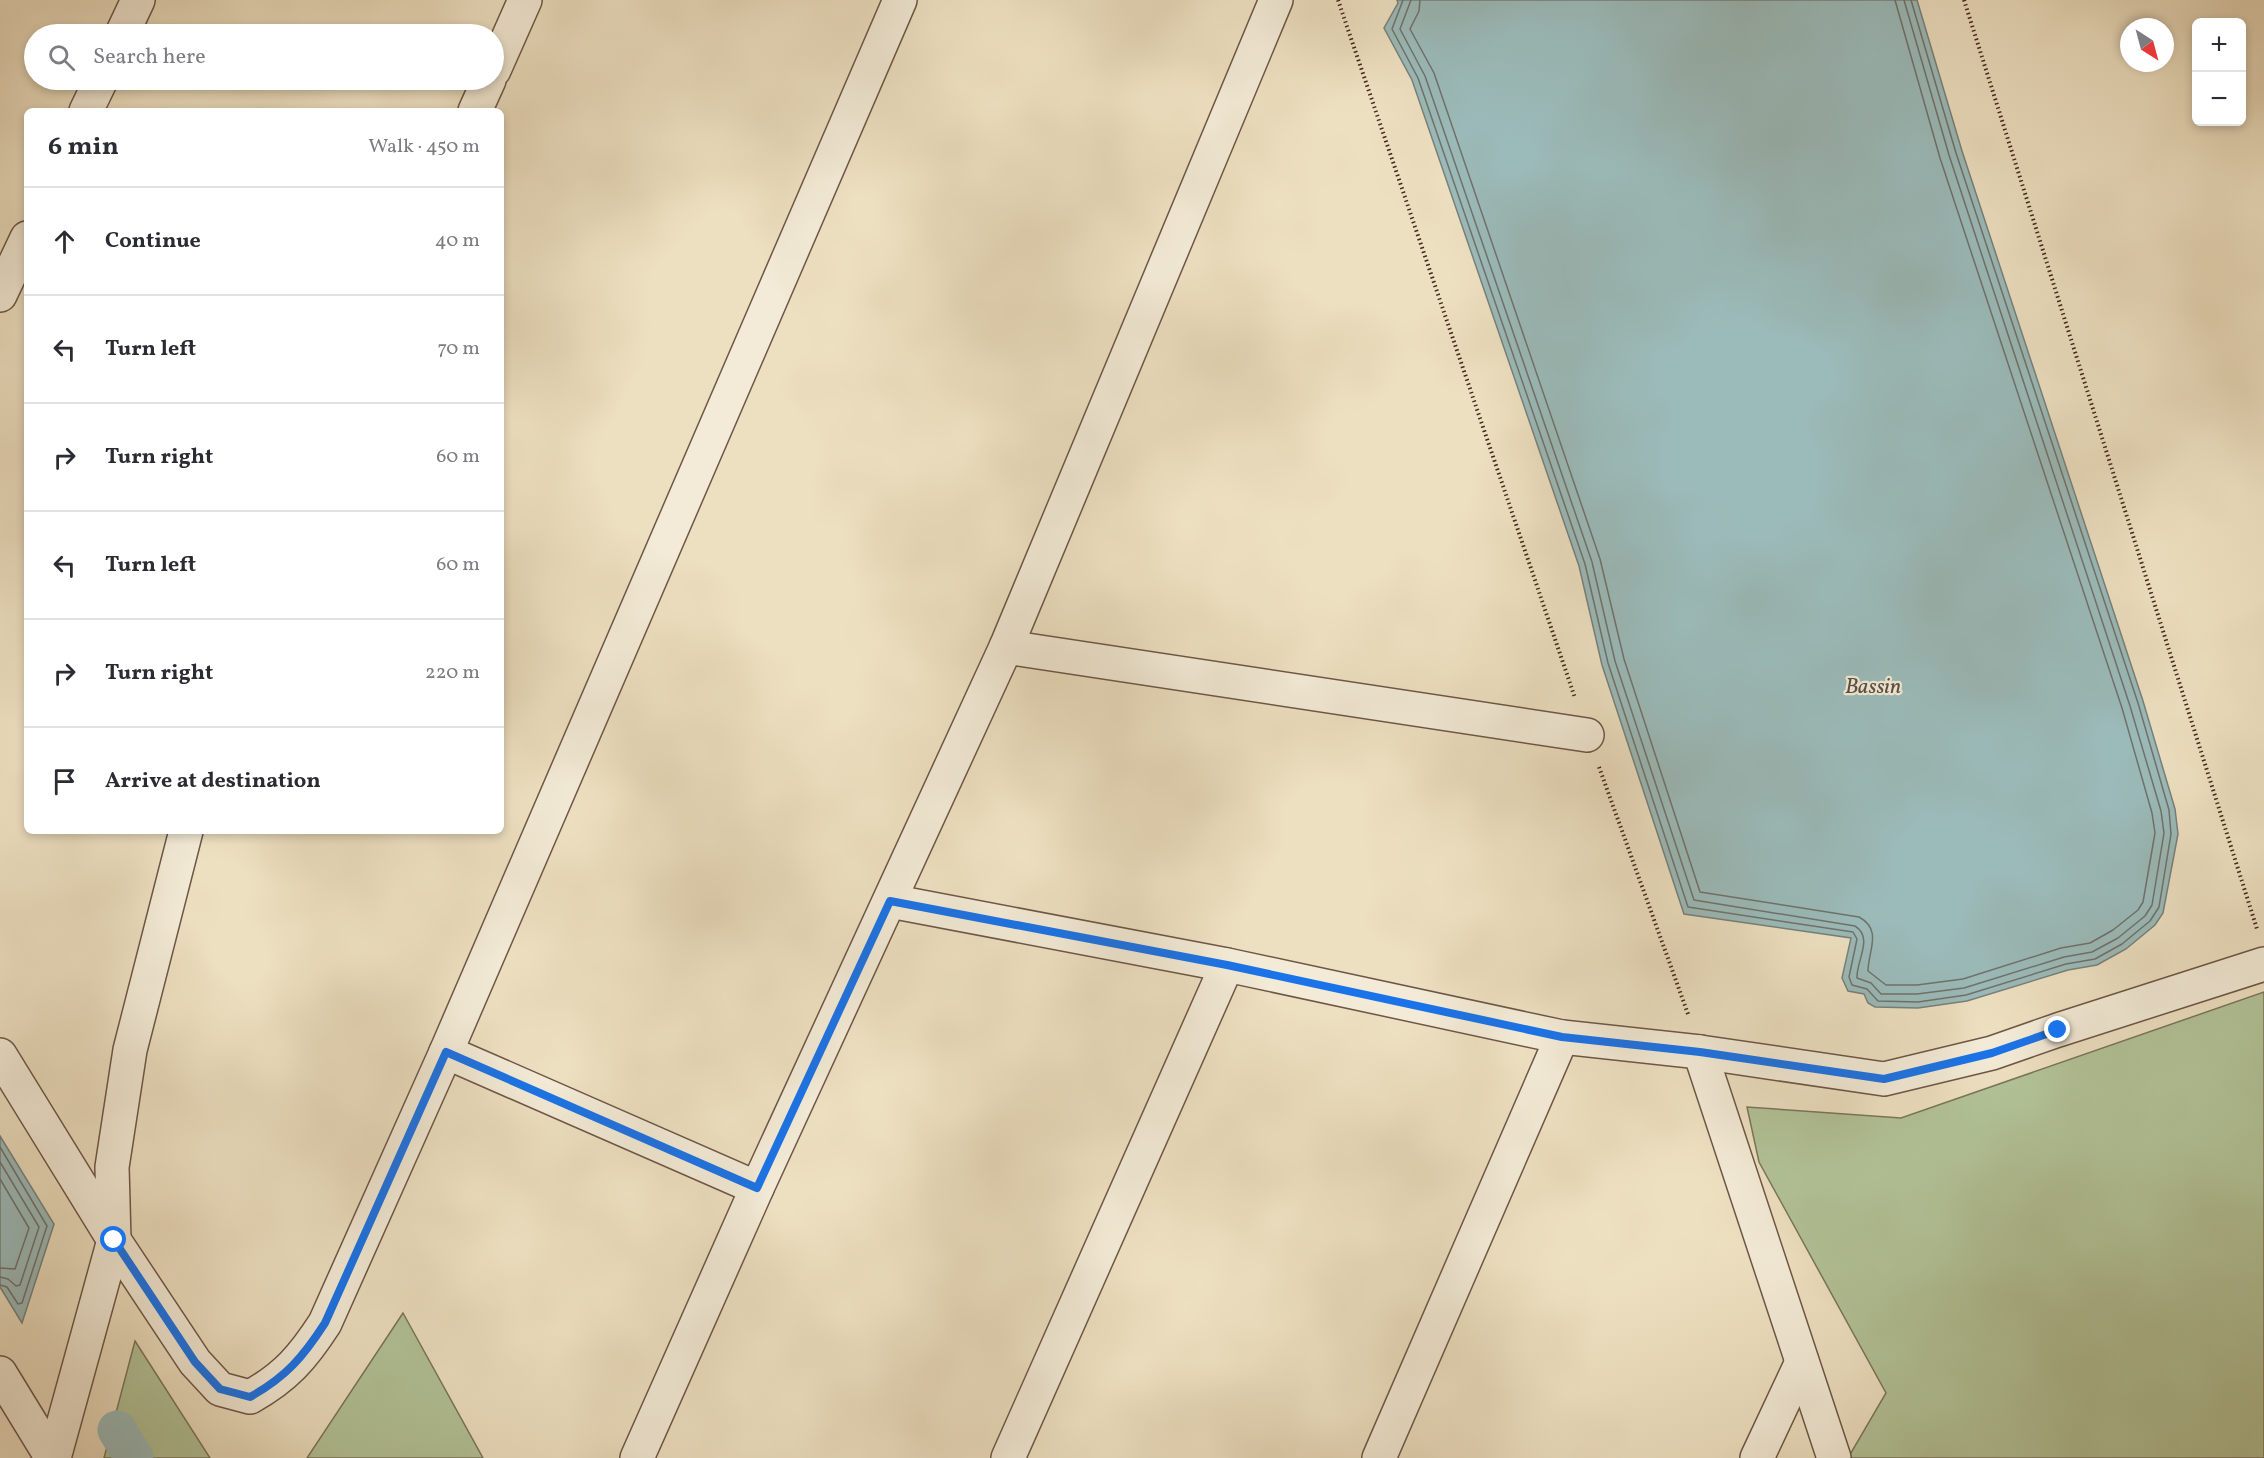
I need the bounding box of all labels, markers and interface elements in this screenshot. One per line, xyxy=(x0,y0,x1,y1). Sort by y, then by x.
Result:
north arrow xyxy=(2120,18,2174,72)
map controls xyxy=(2192,18,2246,126)
button: + xyxy=(2192,18,2246,72)
search box xyxy=(24,24,504,90)
icon: search xyxy=(45,41,78,74)
text: Search here xyxy=(93,42,206,73)
button: − xyxy=(2192,72,2246,126)
text: 6 min xyxy=(48,129,119,165)
text: Walk · 450 m xyxy=(368,133,480,161)
icon: ahead xyxy=(48,225,81,258)
text: Continue xyxy=(105,226,201,257)
text: 40 m xyxy=(435,227,480,255)
icon: left xyxy=(48,333,81,366)
text: Turn left xyxy=(105,334,196,365)
text: 70 m xyxy=(437,335,480,363)
icon: right xyxy=(48,441,81,474)
text: Turn right xyxy=(105,442,213,473)
text: 60 m xyxy=(436,443,480,471)
icon: left xyxy=(48,549,81,582)
text: Turn left xyxy=(105,550,196,581)
text: 60 m xyxy=(436,551,480,579)
icon: right xyxy=(48,657,81,690)
text: Turn right xyxy=(105,658,213,689)
text: 220 m xyxy=(425,659,480,687)
water label: Bassin xyxy=(1845,672,1901,703)
icon: arrive xyxy=(48,765,81,798)
text: Arrive at destination xyxy=(105,766,321,797)
route end xyxy=(2044,1016,2070,1042)
route start xyxy=(100,1226,126,1252)

